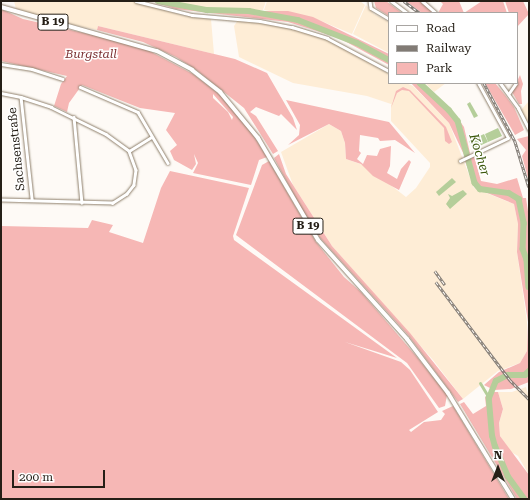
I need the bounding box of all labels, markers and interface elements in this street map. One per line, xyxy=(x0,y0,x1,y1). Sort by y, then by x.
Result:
legend xyxy=(388,12,518,84)
road number: B 19 xyxy=(37,13,69,31)
text: Road xyxy=(426,21,455,35)
text: Railway xyxy=(426,41,471,55)
park label: Burgstall xyxy=(65,48,117,62)
text: Park xyxy=(426,61,452,75)
street label: Sachsenstraße xyxy=(5,107,29,191)
water label: Kocher xyxy=(465,132,493,178)
road number: B 19 xyxy=(292,217,324,235)
north arrow xyxy=(478,448,518,488)
text: N xyxy=(494,449,502,462)
scale bar xyxy=(14,462,107,488)
text: 200 m xyxy=(19,470,53,484)

